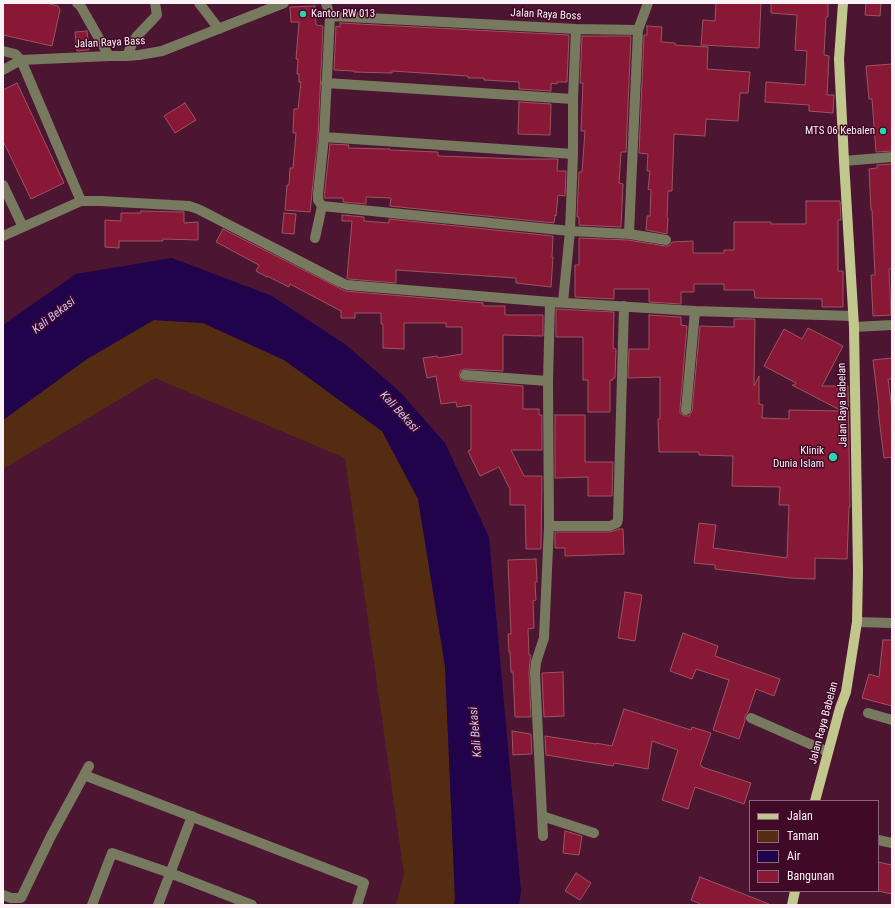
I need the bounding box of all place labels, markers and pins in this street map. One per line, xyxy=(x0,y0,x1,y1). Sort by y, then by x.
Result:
place label: Kantor RW 013 xyxy=(311,7,375,21)
marker: Kantor RW 013 xyxy=(298,9,308,19)
place label: MTS 06 Kebalen xyxy=(805,124,875,138)
marker: MTS 06 Kebalen xyxy=(878,126,888,136)
place label: Klinik Dunia Islam xyxy=(773,444,824,470)
marker: Klinik Dunia Islam xyxy=(827,451,839,463)

